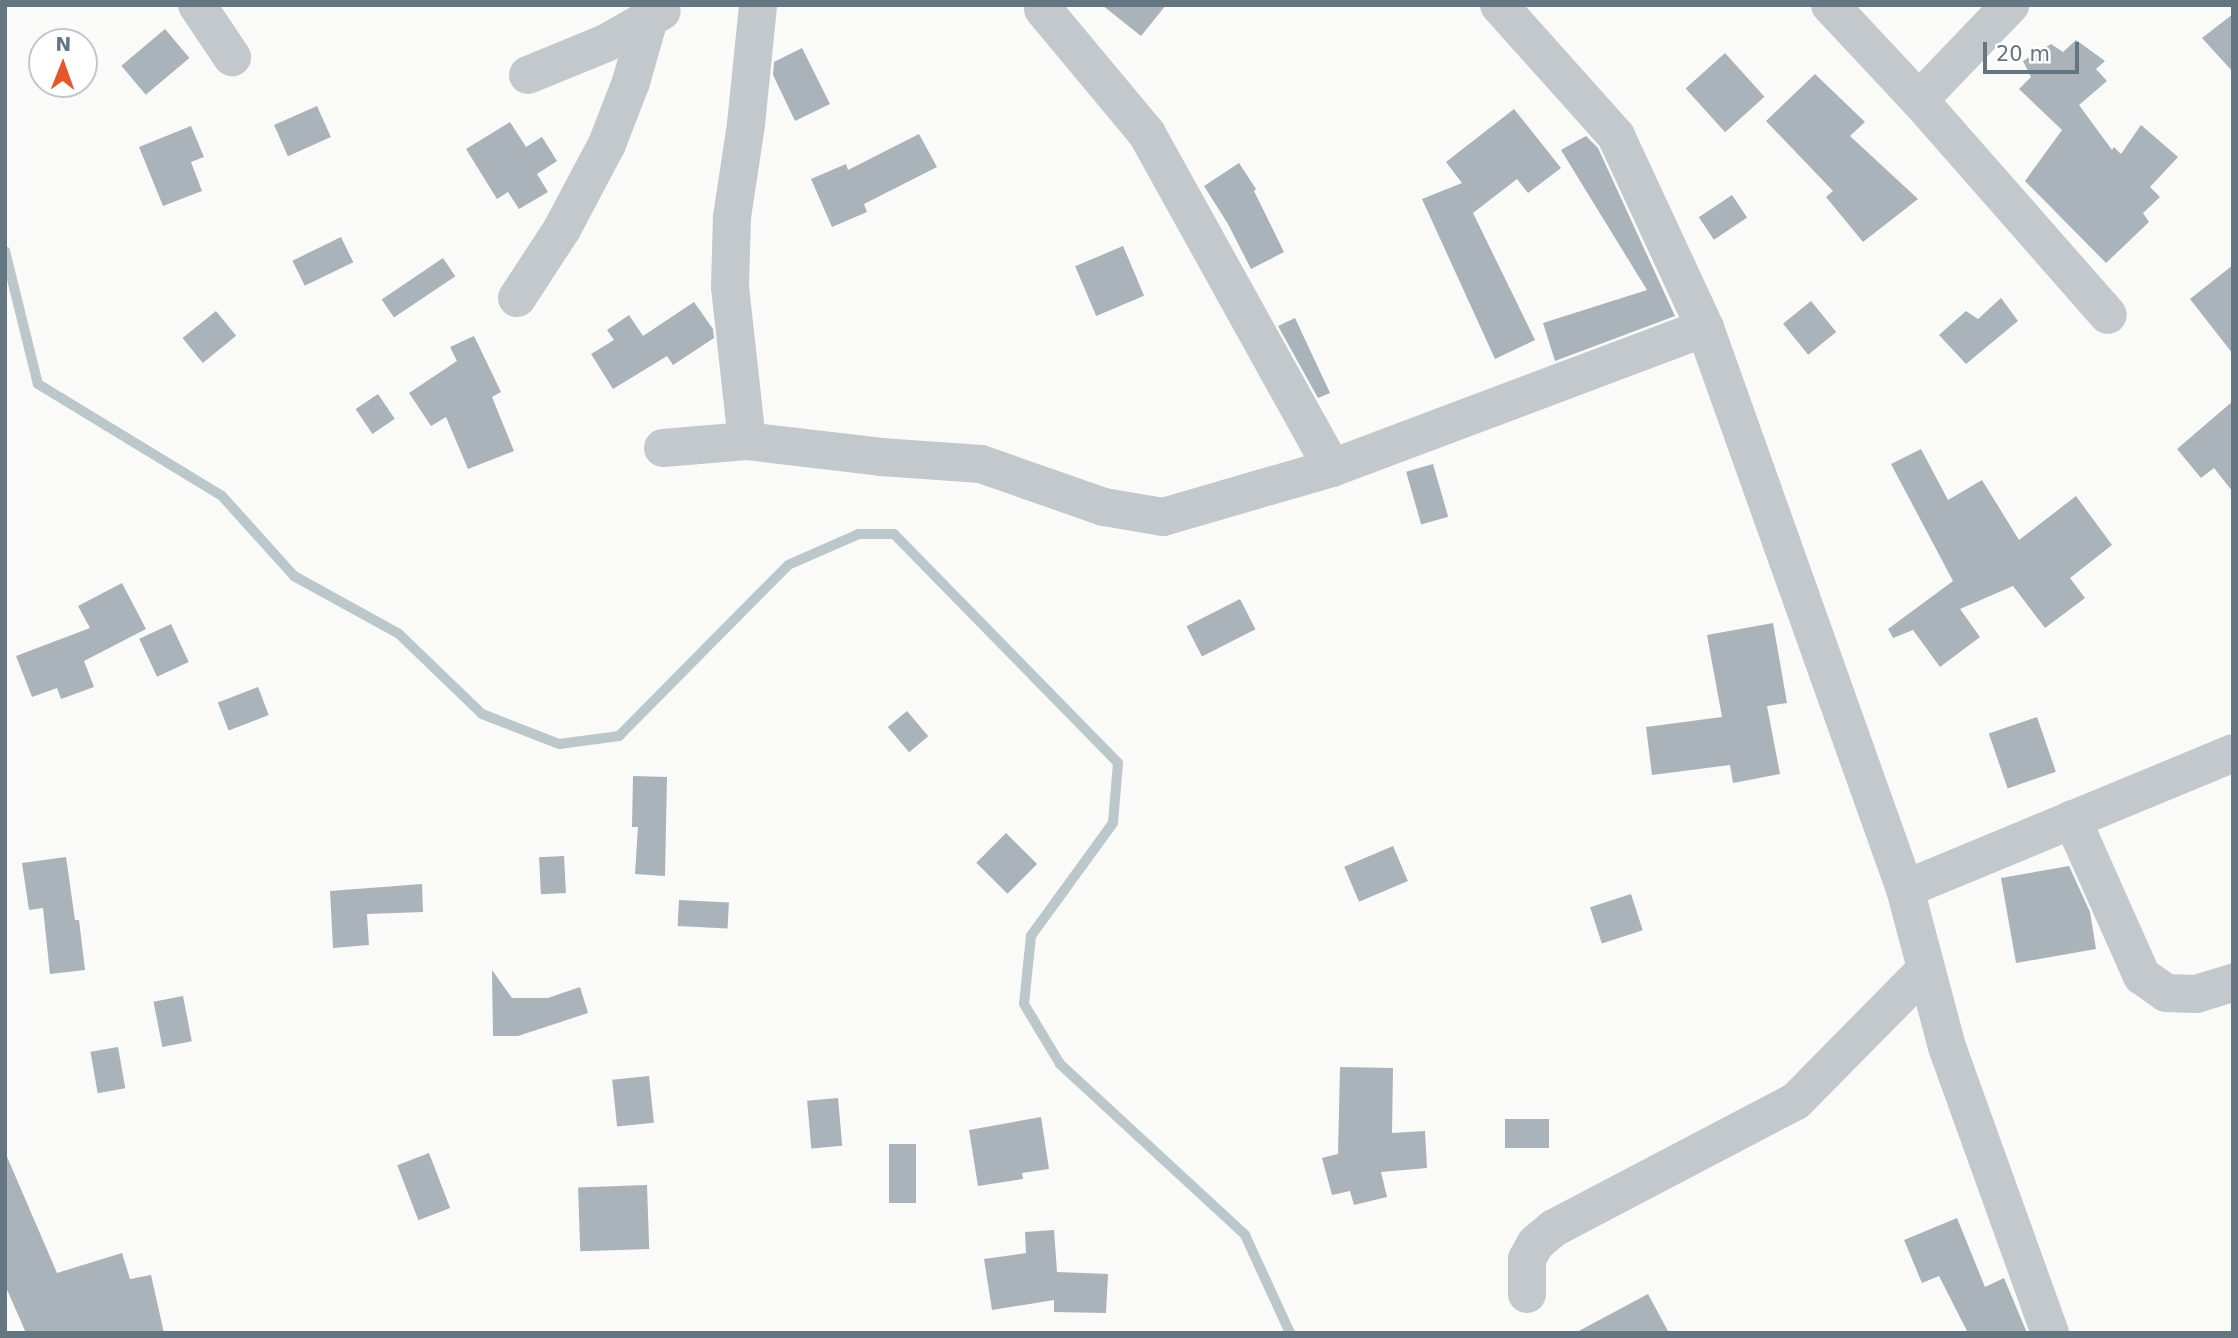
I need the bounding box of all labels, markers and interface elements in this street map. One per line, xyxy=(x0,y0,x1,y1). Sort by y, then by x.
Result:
north arrow xyxy=(28,28,98,98)
scale bar xyxy=(1986,28,2082,72)
text: N xyxy=(55,33,71,55)
text: 20 m xyxy=(1996,42,2050,66)

